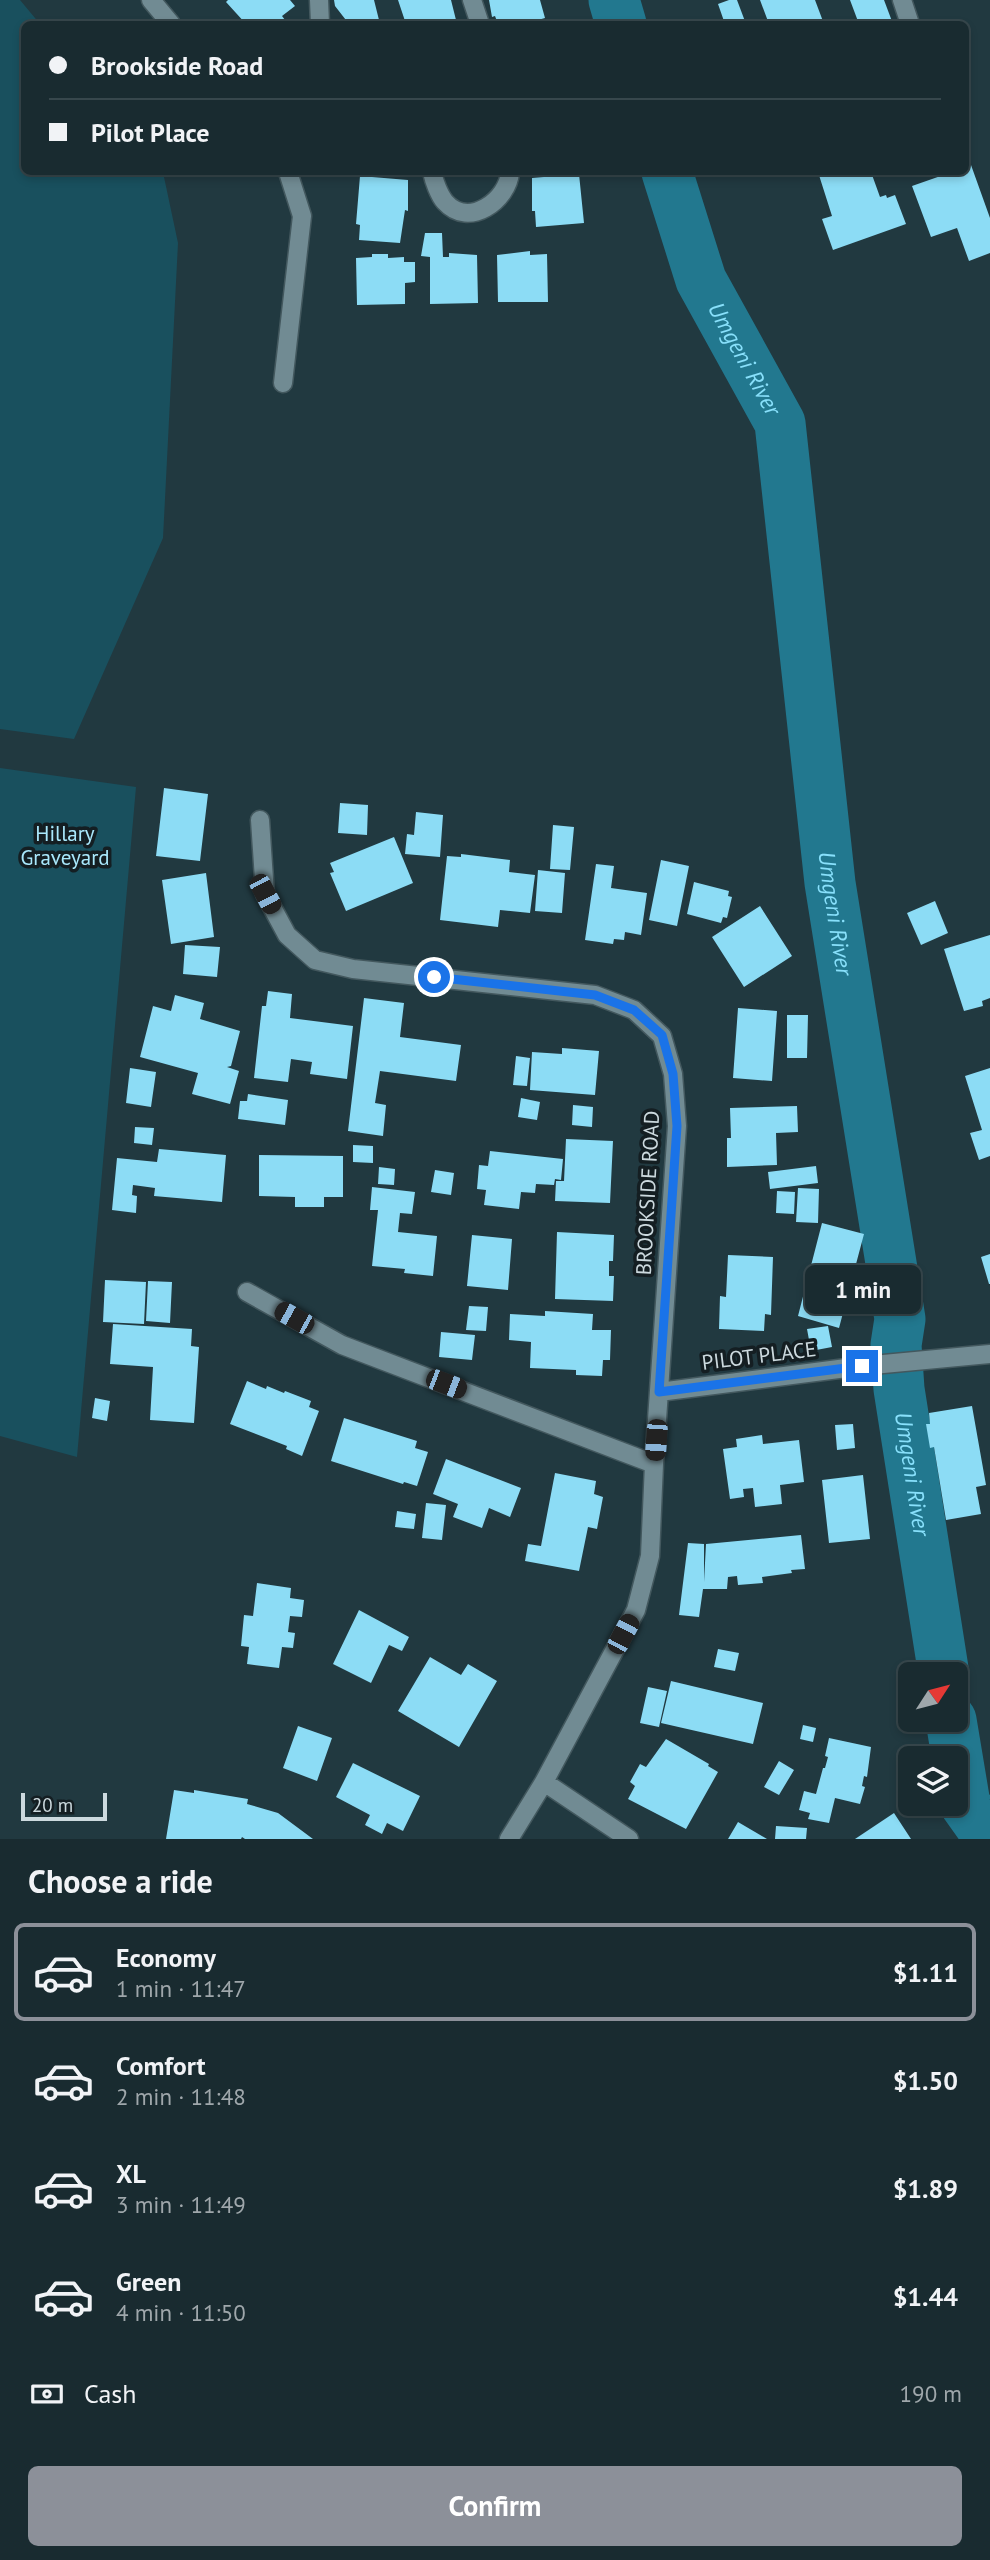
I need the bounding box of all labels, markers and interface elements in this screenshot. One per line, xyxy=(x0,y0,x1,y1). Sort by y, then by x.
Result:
text: Brookside Road xyxy=(91,49,263,82)
text: Pilot Place xyxy=(91,116,210,149)
water label: Umgeni River xyxy=(702,297,788,421)
park label: Hillary Graveyard xyxy=(20,820,110,871)
water label: Umgeni River xyxy=(813,850,860,979)
car xyxy=(246,871,285,917)
route start xyxy=(418,961,450,993)
street label: BROOKSIDE ROAD xyxy=(630,1110,665,1276)
callout: 1 min xyxy=(804,1264,920,1314)
text: 1 min xyxy=(835,1275,891,1304)
car xyxy=(271,1299,318,1337)
street label: PILOT PLACE xyxy=(700,1335,818,1376)
route end xyxy=(846,1350,878,1382)
car xyxy=(423,1367,470,1401)
water label: Umgeni River xyxy=(889,1410,937,1539)
car xyxy=(645,1418,668,1462)
car xyxy=(604,1611,643,1657)
north arrow xyxy=(898,1662,968,1732)
map controls xyxy=(898,1662,968,1816)
button: layers xyxy=(898,1746,968,1816)
scale bar xyxy=(21,1790,107,1822)
text: 20 m xyxy=(32,1793,73,1817)
text: Choose a ride xyxy=(28,1860,213,1902)
icon: car xyxy=(32,1941,95,2004)
text: Economy xyxy=(116,1941,216,1974)
text: $1.11 xyxy=(893,1956,958,1989)
text: 1 min · 11:47 xyxy=(116,1974,246,2003)
icon: car xyxy=(32,2049,95,2112)
text: Comfort xyxy=(116,2049,206,2082)
text: $1.50 xyxy=(893,2064,958,2097)
text: 2 min · 11:48 xyxy=(116,2082,246,2111)
icon: car xyxy=(32,2157,95,2220)
text: XL xyxy=(116,2157,146,2190)
text: $1.89 xyxy=(893,2172,958,2205)
text: 3 min · 11:49 xyxy=(116,2190,246,2219)
icon: car xyxy=(32,2265,95,2328)
text: Green xyxy=(116,2265,181,2298)
text: $1.44 xyxy=(893,2280,958,2313)
text: 4 min · 11:50 xyxy=(116,2298,246,2327)
icon: cash xyxy=(28,2375,66,2413)
text: Cash xyxy=(84,2377,136,2410)
text: 190 m xyxy=(900,2379,962,2408)
button: Confirm xyxy=(28,2466,962,2546)

